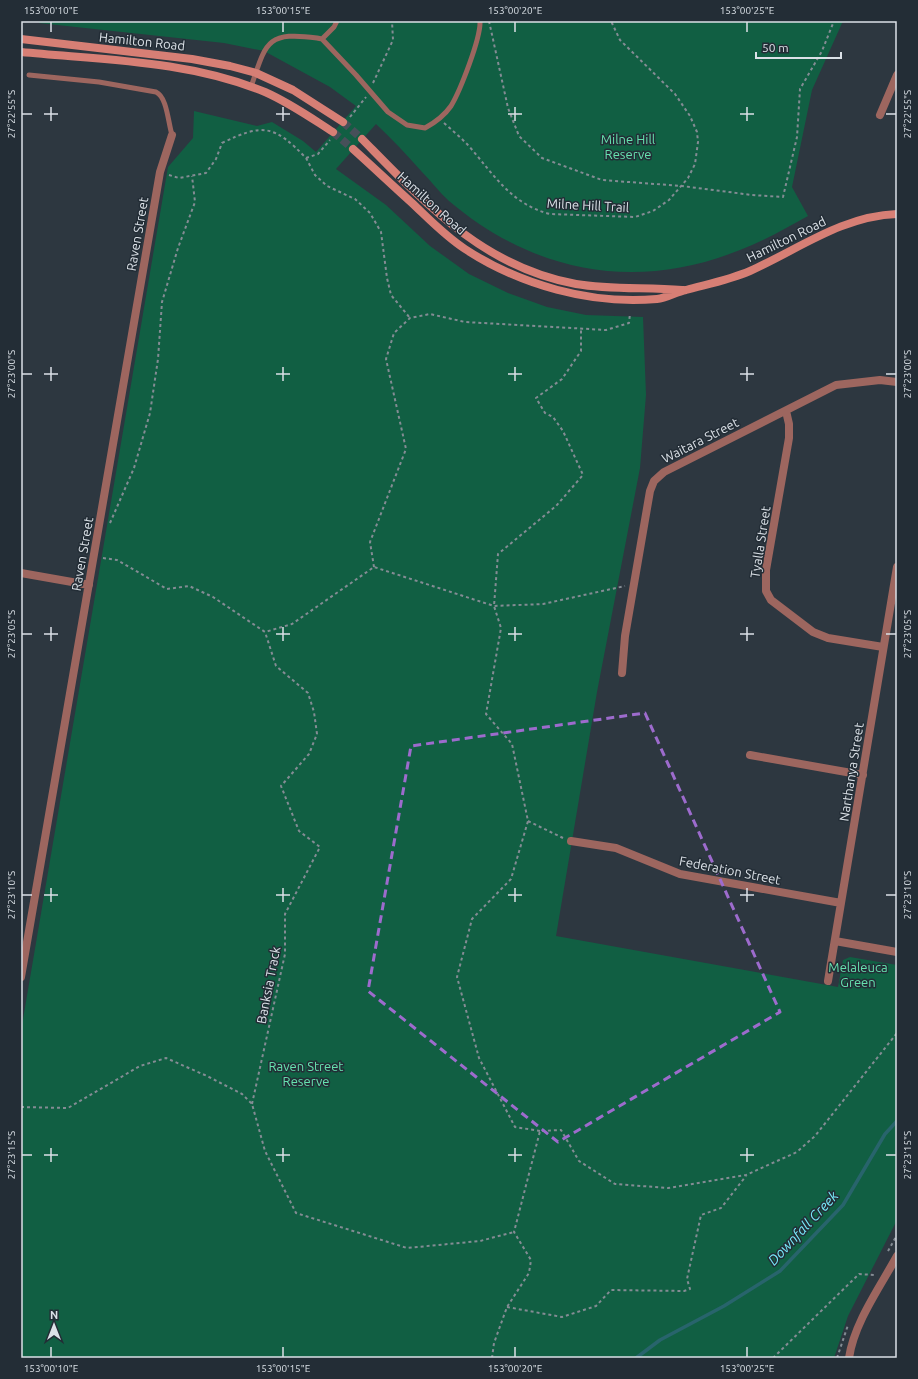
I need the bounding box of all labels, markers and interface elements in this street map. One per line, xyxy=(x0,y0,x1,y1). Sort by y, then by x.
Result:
text: 153°00'10"E xyxy=(24,5,79,16)
text: 153°00'15"E xyxy=(256,5,311,16)
text: 153°00'20"E xyxy=(488,5,543,16)
text: 153°00'25"E xyxy=(720,5,775,16)
street label: Hamilton Road xyxy=(98,30,186,52)
scale bar xyxy=(756,34,841,60)
text: 50 m xyxy=(762,41,789,54)
text: 27°22'55"S xyxy=(6,90,17,138)
text: 27°22'55"S xyxy=(902,90,913,138)
park label: Milne Hill Reserve xyxy=(601,132,656,161)
street label: Hamilton Road xyxy=(395,169,469,237)
street label: Raven Street xyxy=(124,196,150,272)
street label: Milne Hill Trail xyxy=(546,196,630,214)
street label: Hamilton Road xyxy=(744,214,828,264)
text: 27°23'00"S xyxy=(6,350,17,398)
text: 27°23'00"S xyxy=(902,350,913,398)
street label: Waitara Street xyxy=(659,415,741,465)
street label: Tyalla Street xyxy=(747,505,773,579)
street label: Raven Street xyxy=(69,516,95,592)
text: 27°23'05"S xyxy=(6,610,17,658)
text: 27°23'05"S xyxy=(902,610,913,658)
street label: Narthanya Street xyxy=(836,722,866,822)
street label: Federation Street xyxy=(678,853,782,887)
text: 27°23'10"S xyxy=(6,871,17,919)
text: 27°23'10"S xyxy=(902,871,913,919)
street label: Banksia Track xyxy=(254,945,282,1025)
park label: Melaleuca Green xyxy=(828,960,888,989)
park label: Raven Street Reserve xyxy=(269,1059,343,1088)
text: 27°23'15"S xyxy=(6,1131,17,1179)
text: 27°23'15"S xyxy=(902,1131,913,1179)
water label: Downfall Creek xyxy=(765,1187,842,1268)
north arrow xyxy=(34,1305,74,1345)
text: N xyxy=(50,1309,58,1321)
text: 153°00'10"E xyxy=(24,1363,79,1374)
text: 153°00'15"E xyxy=(256,1363,311,1374)
text: 153°00'20"E xyxy=(488,1363,543,1374)
text: 153°00'25"E xyxy=(720,1363,775,1374)

